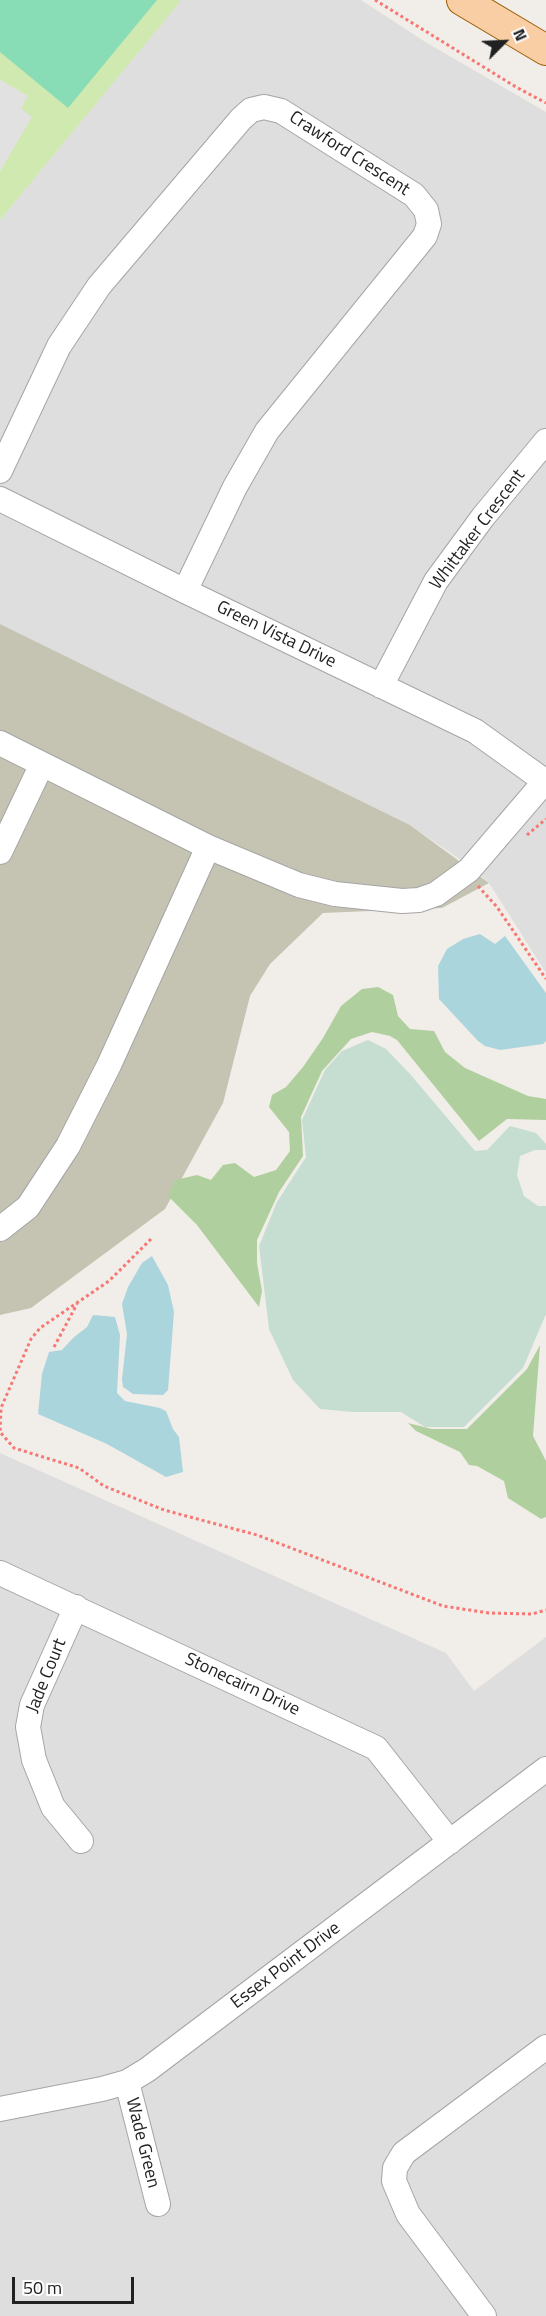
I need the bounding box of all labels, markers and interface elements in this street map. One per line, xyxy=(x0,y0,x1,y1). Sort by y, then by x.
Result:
north arrow xyxy=(474,12,534,72)
text: N xyxy=(507,25,534,45)
street label: Crawford Crescent xyxy=(285,107,413,201)
street label: Whittaker Crescent xyxy=(426,466,530,594)
street label: Green Vista Drive xyxy=(213,597,339,673)
street label: Jade Court xyxy=(22,1636,72,1716)
street label: Stonecairn Drive xyxy=(181,1649,303,1721)
street label: Essex Point Drive xyxy=(227,1918,345,2014)
street label: Wade Green xyxy=(120,2096,164,2190)
scale bar xyxy=(15,2265,136,2303)
text: 50 m xyxy=(23,2274,62,2301)

